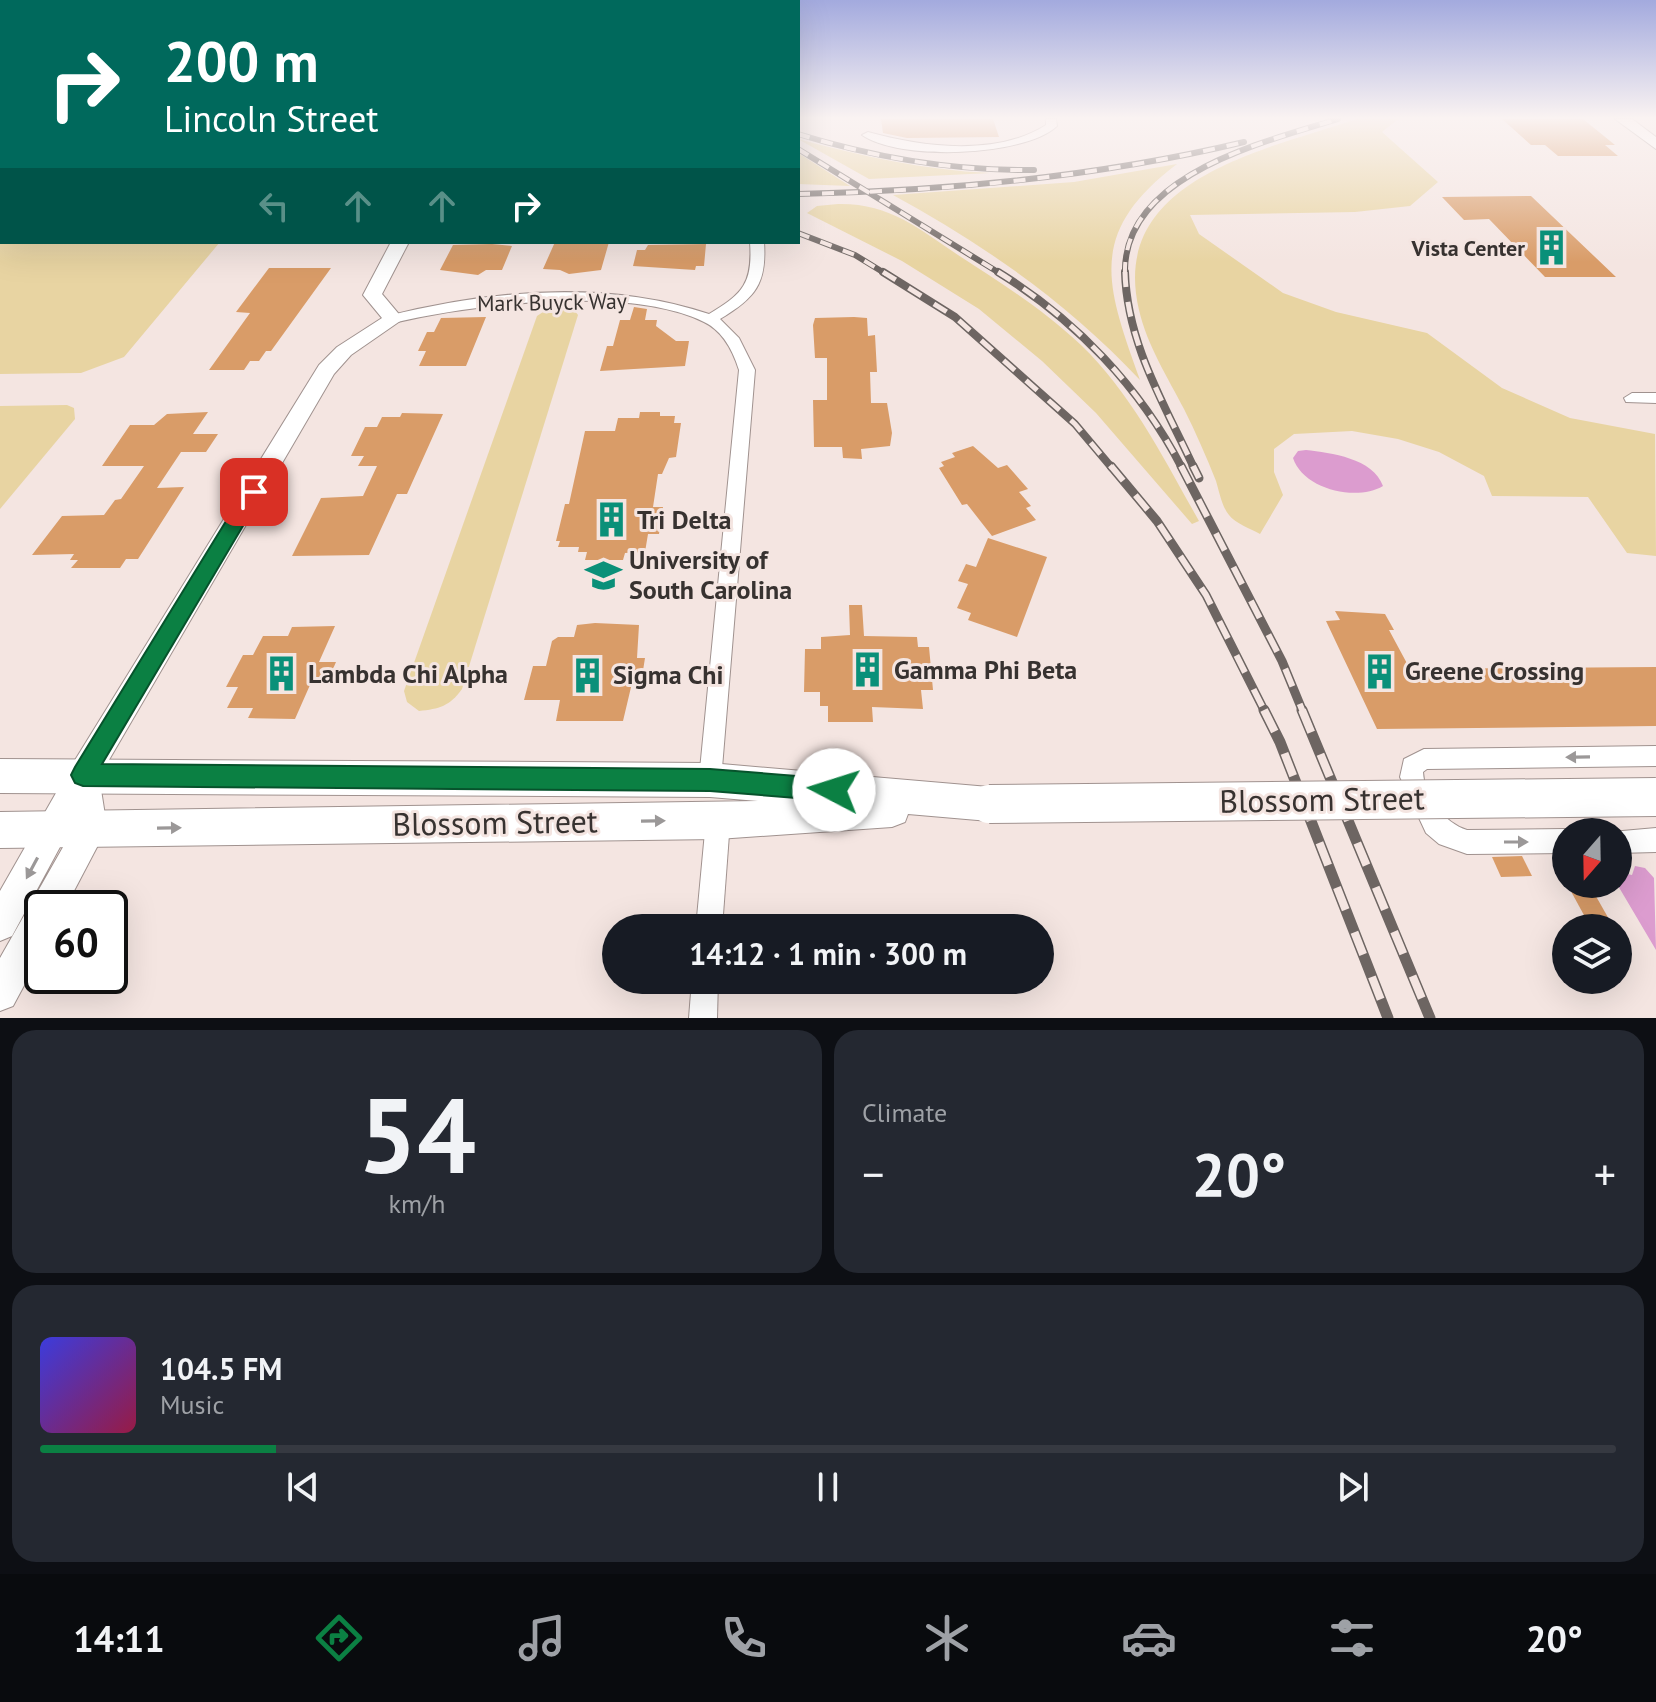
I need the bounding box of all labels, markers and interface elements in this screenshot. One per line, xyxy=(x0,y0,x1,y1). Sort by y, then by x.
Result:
text: 200 m xyxy=(164,25,319,97)
icon: right xyxy=(32,32,136,136)
text: Lincoln Street xyxy=(164,95,378,142)
icon: left xyxy=(252,184,296,228)
icon: ahead xyxy=(336,184,380,228)
icon: ahead xyxy=(420,184,464,228)
icon: right xyxy=(504,184,548,228)
building icon: Vista Center xyxy=(1532,229,1570,267)
place label: Vista Center xyxy=(1411,234,1525,262)
street label: Mark Buyck Way xyxy=(477,287,628,317)
pin xyxy=(220,458,288,526)
icon: arrive xyxy=(232,470,276,514)
building icon: Tri Delta xyxy=(592,501,630,539)
place label: Tri Delta xyxy=(637,503,731,536)
place label: University of South Carolina xyxy=(629,543,792,606)
school or university icon: University of South Carolina xyxy=(584,556,622,594)
building icon: Gamma Phi Beta xyxy=(849,651,887,689)
building icon: Greene Crossing xyxy=(1360,652,1398,690)
place label: Gamma Phi Beta xyxy=(894,653,1077,686)
place label: Greene Crossing xyxy=(1405,654,1584,687)
building icon: Lambda Chi Alpha xyxy=(263,655,301,693)
building icon: Sigma Chi xyxy=(568,656,606,694)
place label: Lambda Chi Alpha xyxy=(308,657,508,690)
place label: Sigma Chi xyxy=(613,658,723,691)
position arrow xyxy=(792,748,876,832)
one-way arrow xyxy=(1565,751,1590,763)
street label: Blossom Street xyxy=(1219,776,1425,822)
street label: Blossom Street xyxy=(392,799,598,845)
one-way arrow xyxy=(641,815,666,828)
north arrow xyxy=(1552,818,1632,898)
map controls xyxy=(1552,818,1632,994)
one-way arrow xyxy=(157,822,182,834)
one-way arrow xyxy=(1504,836,1529,848)
one-way arrow xyxy=(25,857,39,879)
speed limit sign: 60 xyxy=(24,890,128,994)
button: layers xyxy=(1552,914,1632,994)
text: 14:12 · 1 min · 300 m xyxy=(689,934,967,973)
text: 54 xyxy=(358,1067,476,1202)
text: Climate xyxy=(862,1096,947,1129)
text: 20° xyxy=(1192,1135,1286,1213)
text: − xyxy=(862,1145,884,1202)
text: + xyxy=(1594,1145,1616,1202)
text: km/h xyxy=(389,1187,446,1220)
text: 104.5 FM xyxy=(160,1349,282,1388)
text: Music xyxy=(160,1388,224,1421)
icon: previous xyxy=(281,1465,325,1509)
icon: pause xyxy=(806,1465,850,1509)
icon: next xyxy=(1331,1465,1375,1509)
icon: directions xyxy=(311,1610,367,1666)
icon: music xyxy=(514,1610,570,1666)
icon: phone xyxy=(716,1610,772,1666)
icon: climate xyxy=(919,1610,975,1666)
icon: car xyxy=(1121,1610,1177,1666)
icon: filters xyxy=(1324,1610,1380,1666)
text: 14:11 xyxy=(73,1615,165,1662)
text: 20° xyxy=(1526,1615,1583,1662)

